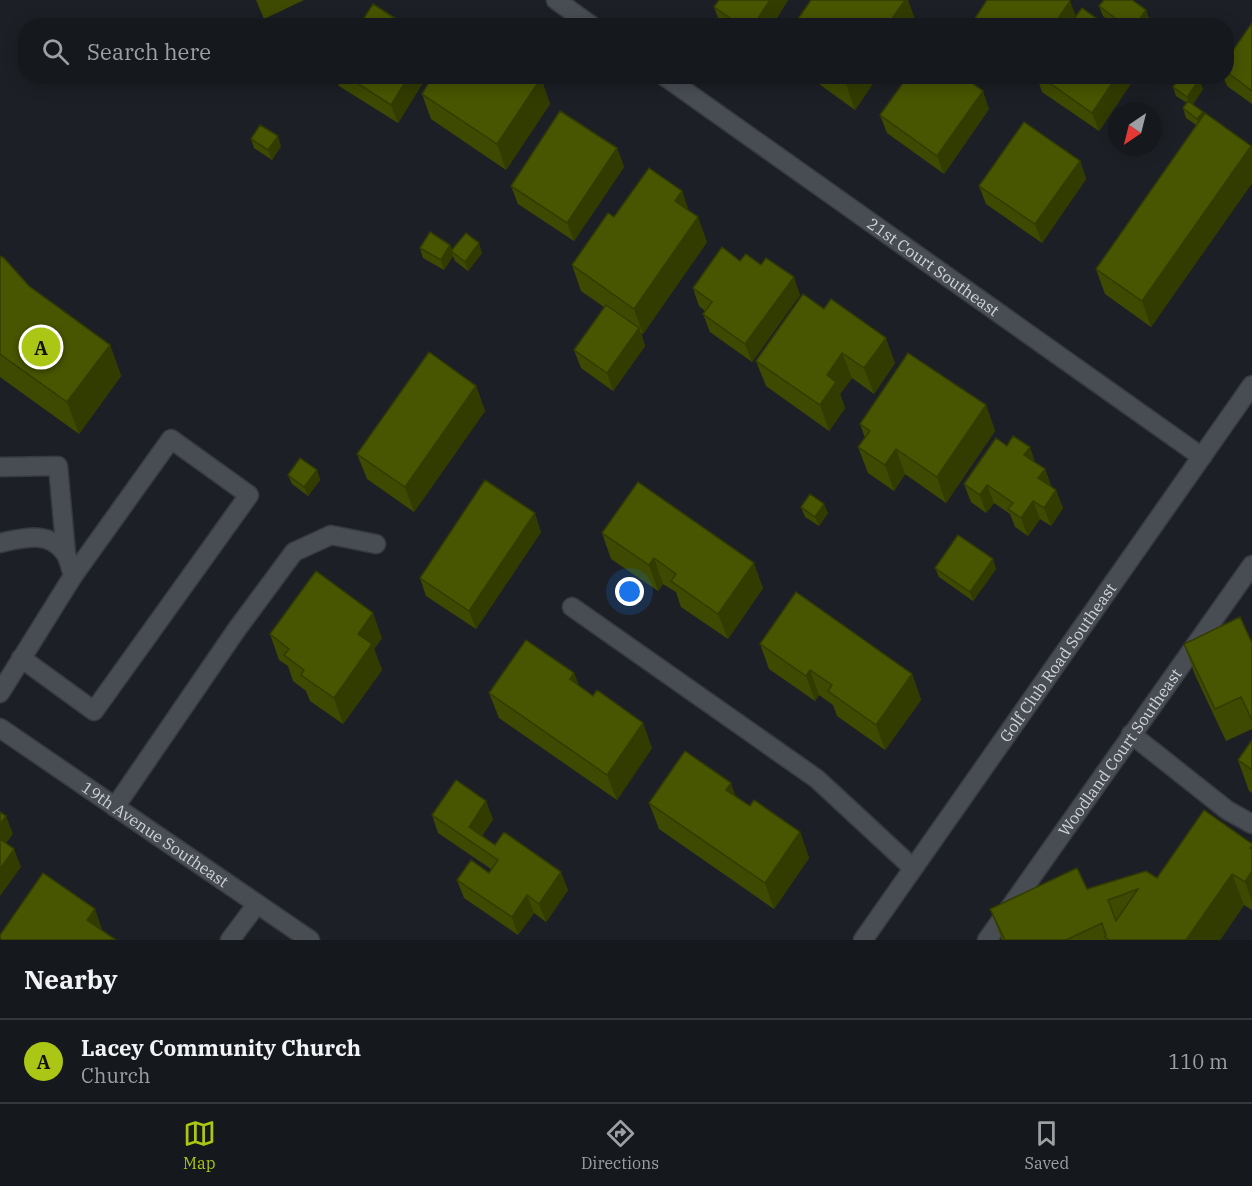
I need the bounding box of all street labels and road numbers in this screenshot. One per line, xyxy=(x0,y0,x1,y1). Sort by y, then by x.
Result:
street label: 21st Court Southeast xyxy=(863,213,1003,320)
street label: Golf Club Road Southeast xyxy=(995,579,1120,746)
street label: Woodland Court Southeast xyxy=(1054,664,1186,840)
street label: 19th Avenue Southeast xyxy=(78,777,233,892)

